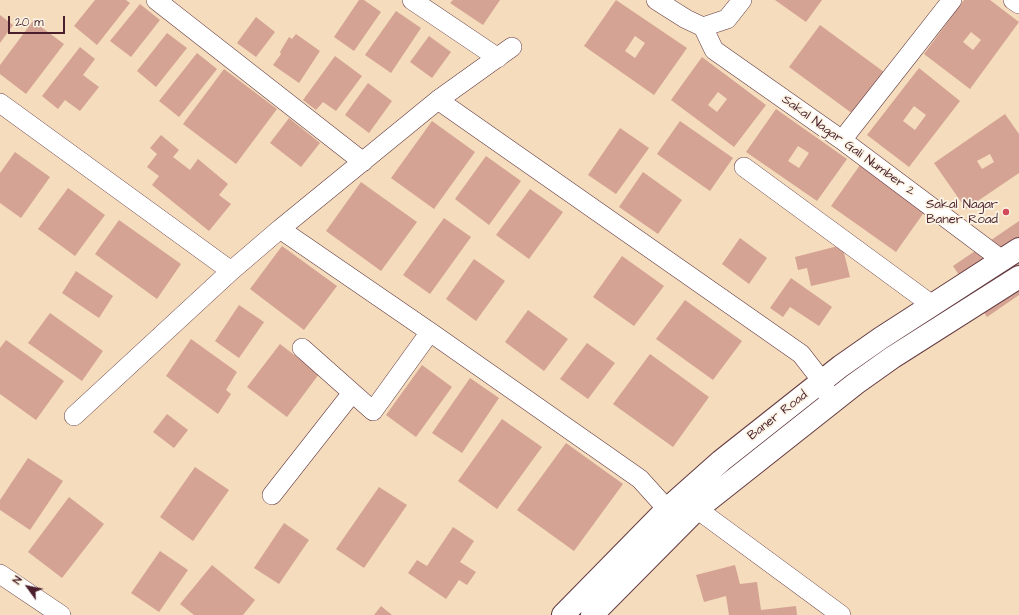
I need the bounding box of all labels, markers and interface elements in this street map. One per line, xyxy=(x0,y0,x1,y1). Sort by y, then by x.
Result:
scale bar xyxy=(10,8,67,34)
text: 20 m xyxy=(15,14,44,31)
street label: Sakal Nagar Gali Number 2 xyxy=(778,92,918,200)
place label: Sakal Nagar Baner Road xyxy=(926,197,998,228)
marker: Sakal Nagar Baner Road xyxy=(1001,207,1011,217)
street label: Baner Road xyxy=(745,388,811,444)
north arrow xyxy=(8,567,48,607)
text: N xyxy=(9,573,26,587)

